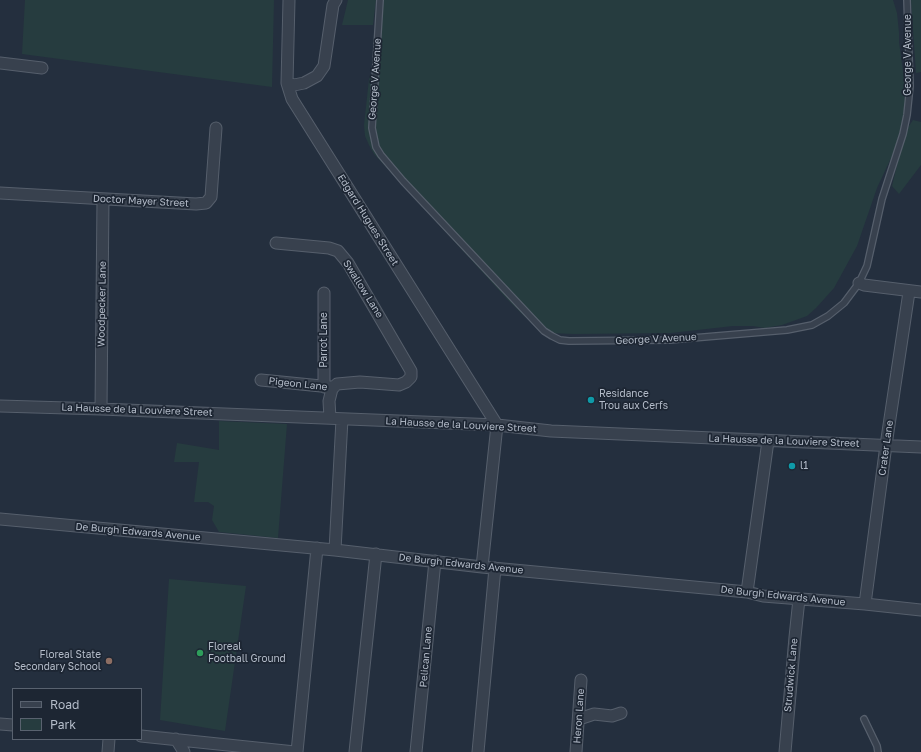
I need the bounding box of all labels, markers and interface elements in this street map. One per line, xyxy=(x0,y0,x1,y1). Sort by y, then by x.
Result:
street label: George V Avenue xyxy=(902,14,914,96)
street label: George V Avenue xyxy=(366,38,384,120)
street label: Edgard Hugues Street xyxy=(335,172,401,268)
street label: Doctor Mayer Street xyxy=(93,192,189,210)
street label: Swallow Lane xyxy=(340,258,386,320)
street label: Woodpecker Lane xyxy=(95,261,109,347)
street label: Parrot Lane xyxy=(318,312,330,368)
street label: George V Avenue xyxy=(615,331,697,347)
street label: Pigeon Lane xyxy=(268,375,328,393)
place label: Residance Trou aux Cerfs xyxy=(599,388,668,412)
marker: Residance Trou aux Cerfs xyxy=(586,395,596,405)
street label: La Hausse de la Louviere Street xyxy=(61,401,213,419)
street label: La Hausse de la Louviere Street xyxy=(385,415,537,435)
street label: Crater Lane xyxy=(876,420,896,476)
street label: La Hausse de la Louviere Street xyxy=(708,432,860,450)
place label: l1 xyxy=(800,460,808,472)
marker: l1 xyxy=(787,461,797,471)
street label: De Burgh Edwards Avenue xyxy=(75,521,201,543)
street label: De Burgh Edwards Avenue xyxy=(398,551,524,577)
street label: De Burgh Edwards Avenue xyxy=(720,583,846,609)
street label: Pelican Lane xyxy=(417,626,435,688)
street label: Strudwick Lane xyxy=(782,638,800,712)
place label: Floreal Football Ground xyxy=(208,641,286,664)
marker: Floreal Football Ground xyxy=(195,648,205,658)
place label: Floreal State Secondary School xyxy=(14,649,101,672)
marker: Floreal State Secondary School xyxy=(104,656,114,666)
legend xyxy=(12,688,142,740)
street label: Heron Lane xyxy=(571,688,587,744)
text: Road xyxy=(50,697,79,712)
text: Park xyxy=(50,717,76,732)

